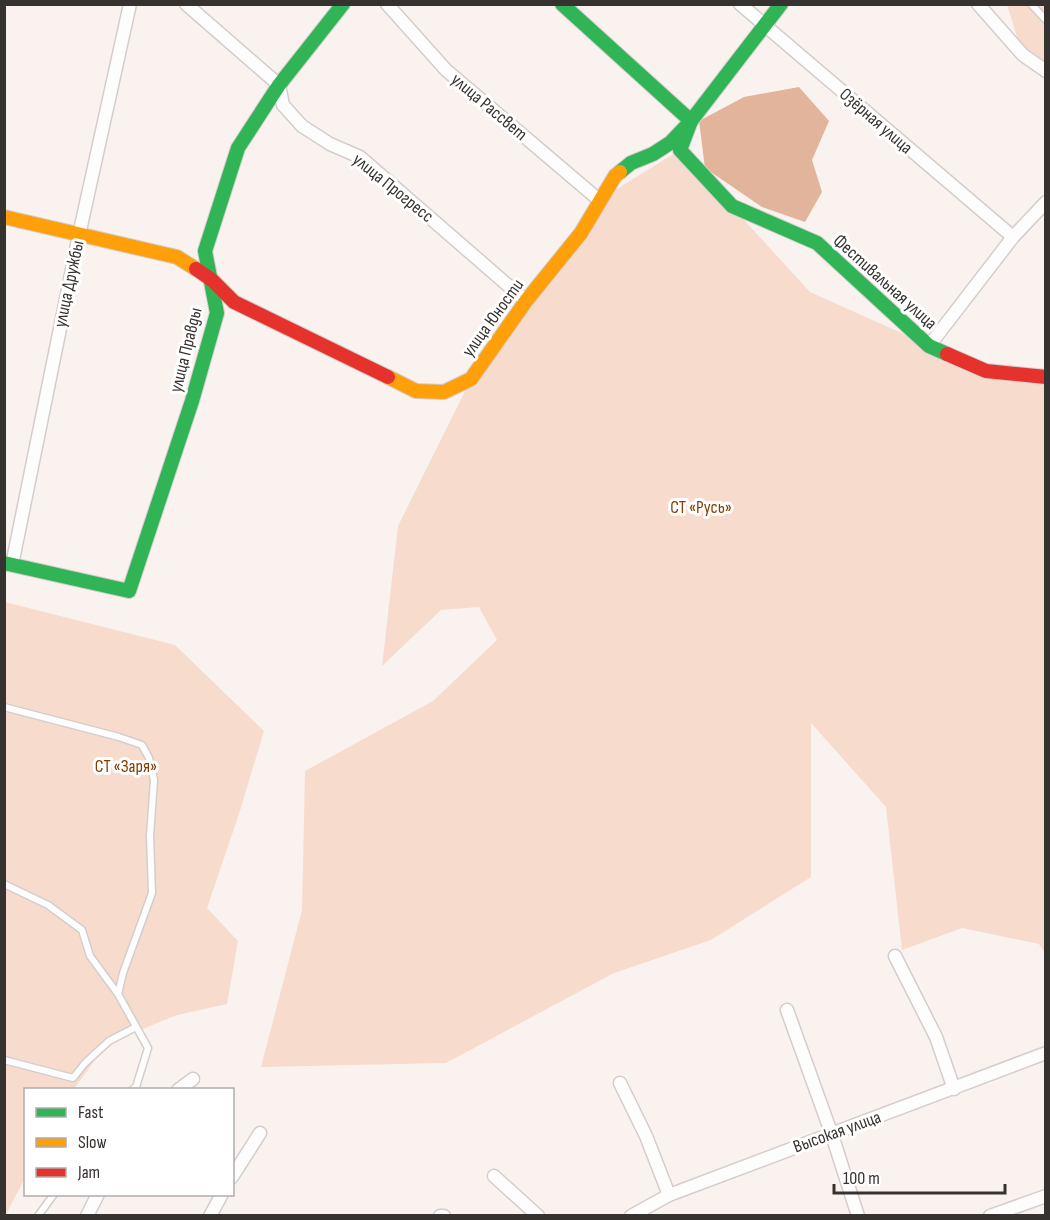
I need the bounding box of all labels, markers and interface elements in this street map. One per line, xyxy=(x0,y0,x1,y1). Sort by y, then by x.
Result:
street label: улица Рассвет xyxy=(447,69,531,145)
street label: Озёрная улица xyxy=(835,84,917,158)
street label: улица Прогресс xyxy=(348,149,438,227)
street label: Фестивальная улица xyxy=(829,230,941,334)
street label: улица Дружбы xyxy=(50,239,88,329)
street label: улица Юности xyxy=(458,275,528,361)
street label: улица Правды xyxy=(165,305,207,395)
park label: СТ «Русь» xyxy=(670,497,732,518)
park label: СТ «Заря» xyxy=(95,756,157,777)
legend xyxy=(24,1088,234,1196)
text: Fast xyxy=(78,1102,104,1123)
street label: Высокая улица xyxy=(790,1106,884,1158)
text: Slow xyxy=(78,1132,107,1153)
scale bar xyxy=(834,1157,1005,1195)
text: Jam xyxy=(77,1162,100,1183)
text: 100 m xyxy=(843,1168,880,1189)

